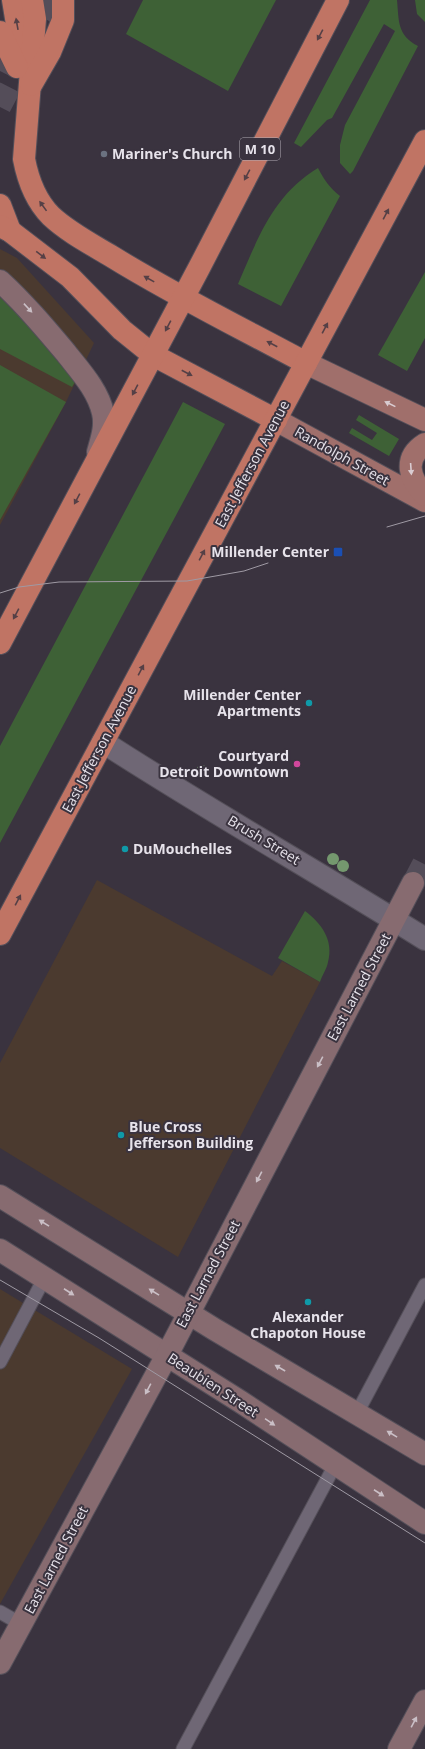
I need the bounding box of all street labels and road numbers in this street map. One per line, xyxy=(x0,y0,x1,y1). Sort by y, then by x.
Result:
road number: M 10 xyxy=(240,138,280,160)
street label: East Jefferson Avenue xyxy=(210,397,293,531)
street label: Randolph Street xyxy=(292,422,393,489)
street label: East Jefferson Avenue xyxy=(57,682,140,816)
street label: Brush Street xyxy=(224,810,304,869)
street label: East Larned Street xyxy=(322,930,395,1044)
street label: East Larned Street xyxy=(171,1217,244,1331)
street label: Beaubien Street xyxy=(164,1348,262,1421)
street label: East Larned Street xyxy=(19,1503,92,1617)

